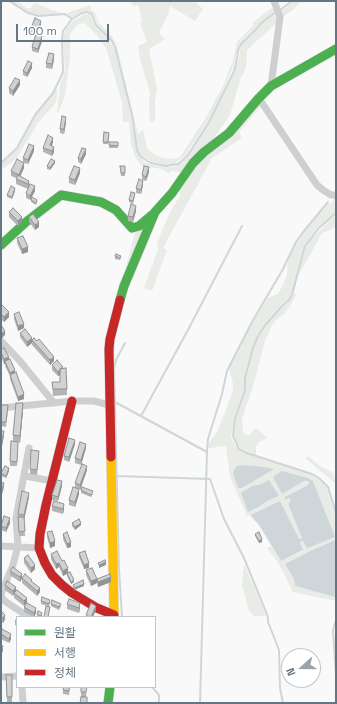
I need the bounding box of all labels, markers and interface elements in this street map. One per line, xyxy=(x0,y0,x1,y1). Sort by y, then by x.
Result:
scale bar xyxy=(18,16,111,42)
text: 100 m xyxy=(23,23,57,39)
legend xyxy=(16,616,156,688)
text: 원활 xyxy=(54,625,76,641)
text: 서행 xyxy=(54,645,76,661)
north arrow xyxy=(281,648,321,688)
text: 정체 xyxy=(54,665,76,681)
text: N xyxy=(283,666,299,678)

